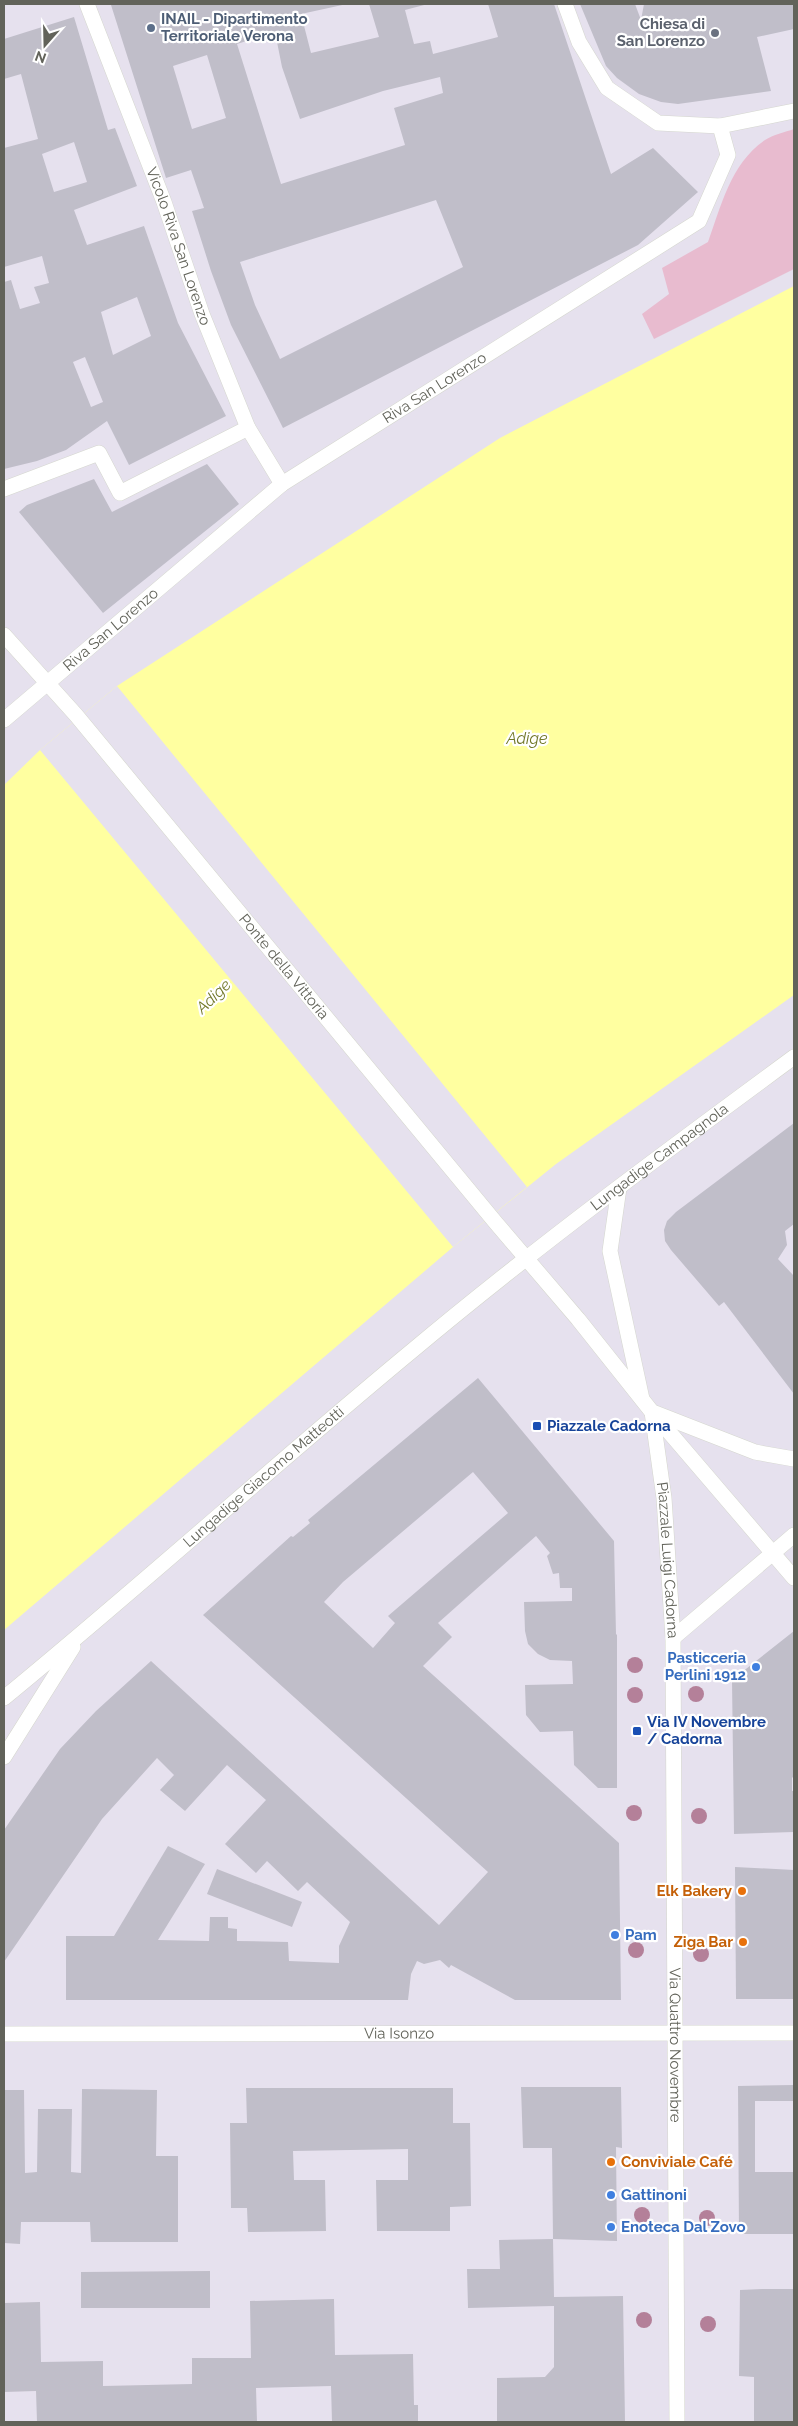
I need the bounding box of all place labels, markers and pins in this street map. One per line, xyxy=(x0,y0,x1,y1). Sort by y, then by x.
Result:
place label: INAIL - Dipartimento Territoriale Verona xyxy=(161,10,308,45)
place label: Chiesa di San Lorenzo xyxy=(617,15,705,50)
marker: INAIL - Dipartimento Territoriale Verona xyxy=(145,22,157,34)
marker: Chiesa di San Lorenzo xyxy=(709,27,721,39)
place label: Piazzale Cadorna xyxy=(547,1417,671,1435)
marker: Piazzale Cadorna xyxy=(531,1420,543,1432)
place label: Pasticceria Perlini 1912 xyxy=(665,1649,746,1684)
marker: Pasticceria Perlini 1912 xyxy=(750,1661,762,1673)
place label: Via IV Novembre / Cadorna xyxy=(647,1713,766,1748)
marker: Via IV Novembre / Cadorna xyxy=(631,1725,643,1737)
place label: Elk Bakery xyxy=(656,1882,733,1900)
marker: Elk Bakery xyxy=(736,1885,748,1897)
place label: Pam xyxy=(625,1926,657,1944)
marker: Pam xyxy=(609,1929,621,1941)
place label: Ziga Bar xyxy=(673,1933,733,1951)
marker: Ziga Bar xyxy=(737,1936,749,1948)
place label: Conviviale Café xyxy=(621,2153,733,2171)
marker: Conviviale Café xyxy=(605,2156,617,2168)
place label: Gattinoni xyxy=(621,2186,687,2204)
marker: Gattinoni xyxy=(605,2189,617,2201)
place label: Enoteca Dal Zovo xyxy=(621,2218,746,2236)
marker: Enoteca Dal Zovo xyxy=(605,2221,617,2233)

